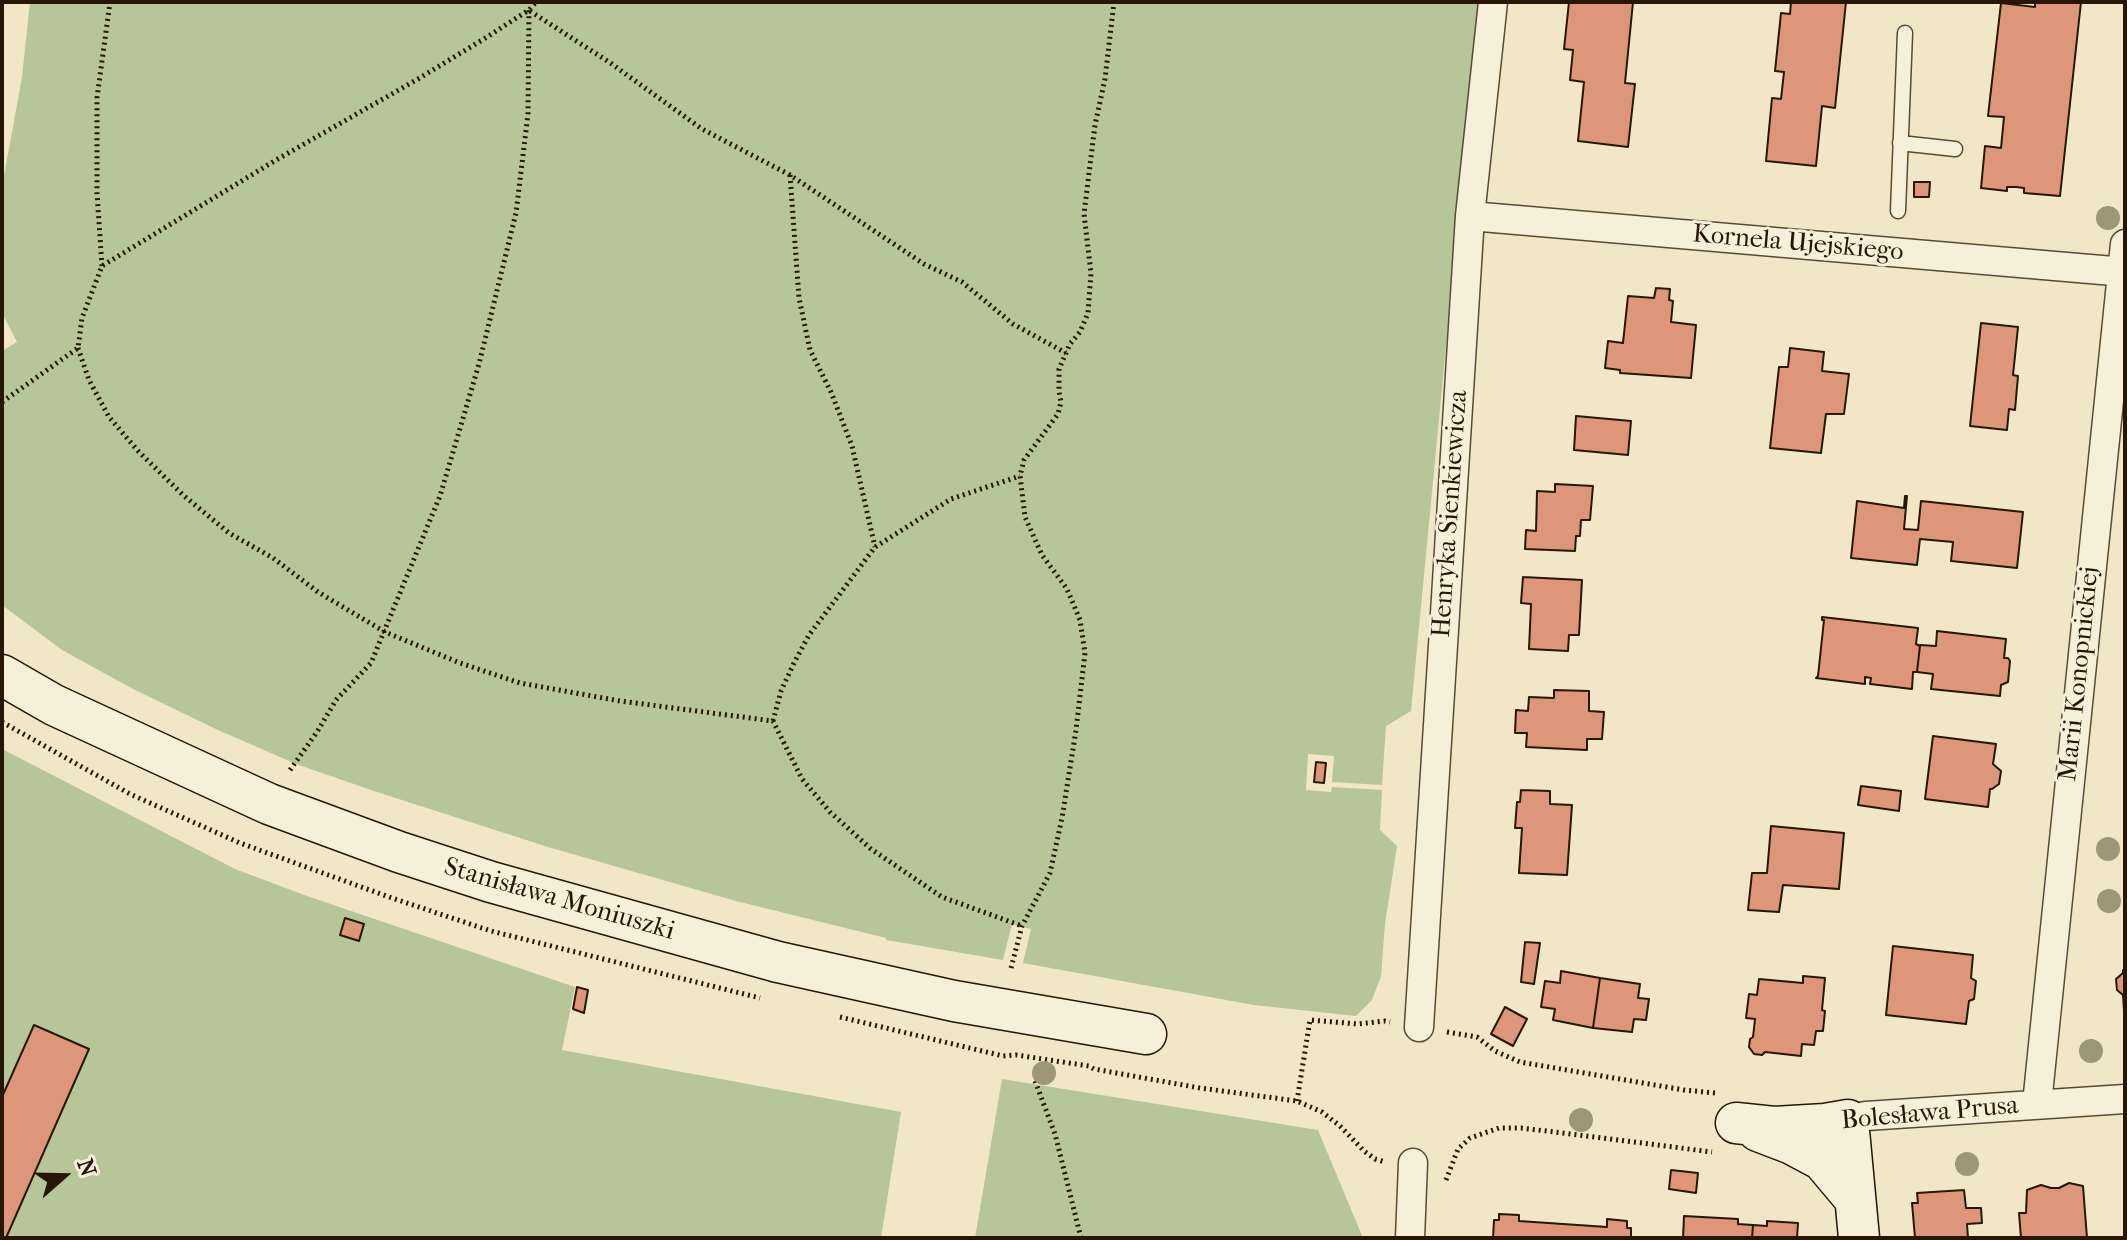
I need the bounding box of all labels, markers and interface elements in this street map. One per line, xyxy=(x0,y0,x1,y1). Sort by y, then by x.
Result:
street label: Kornela Ujejskiego xyxy=(1691,219,1905,269)
street label: Henryka Sienkiewicza xyxy=(1427,389,1475,639)
street label: Marii Konopnickiej xyxy=(2053,565,2107,783)
street label: Stanisława Moniuszki xyxy=(440,852,678,948)
street label: Bolesława Prusa xyxy=(1840,1091,2020,1137)
north arrow xyxy=(24,1136,104,1216)
text: N xyxy=(71,1155,102,1180)

